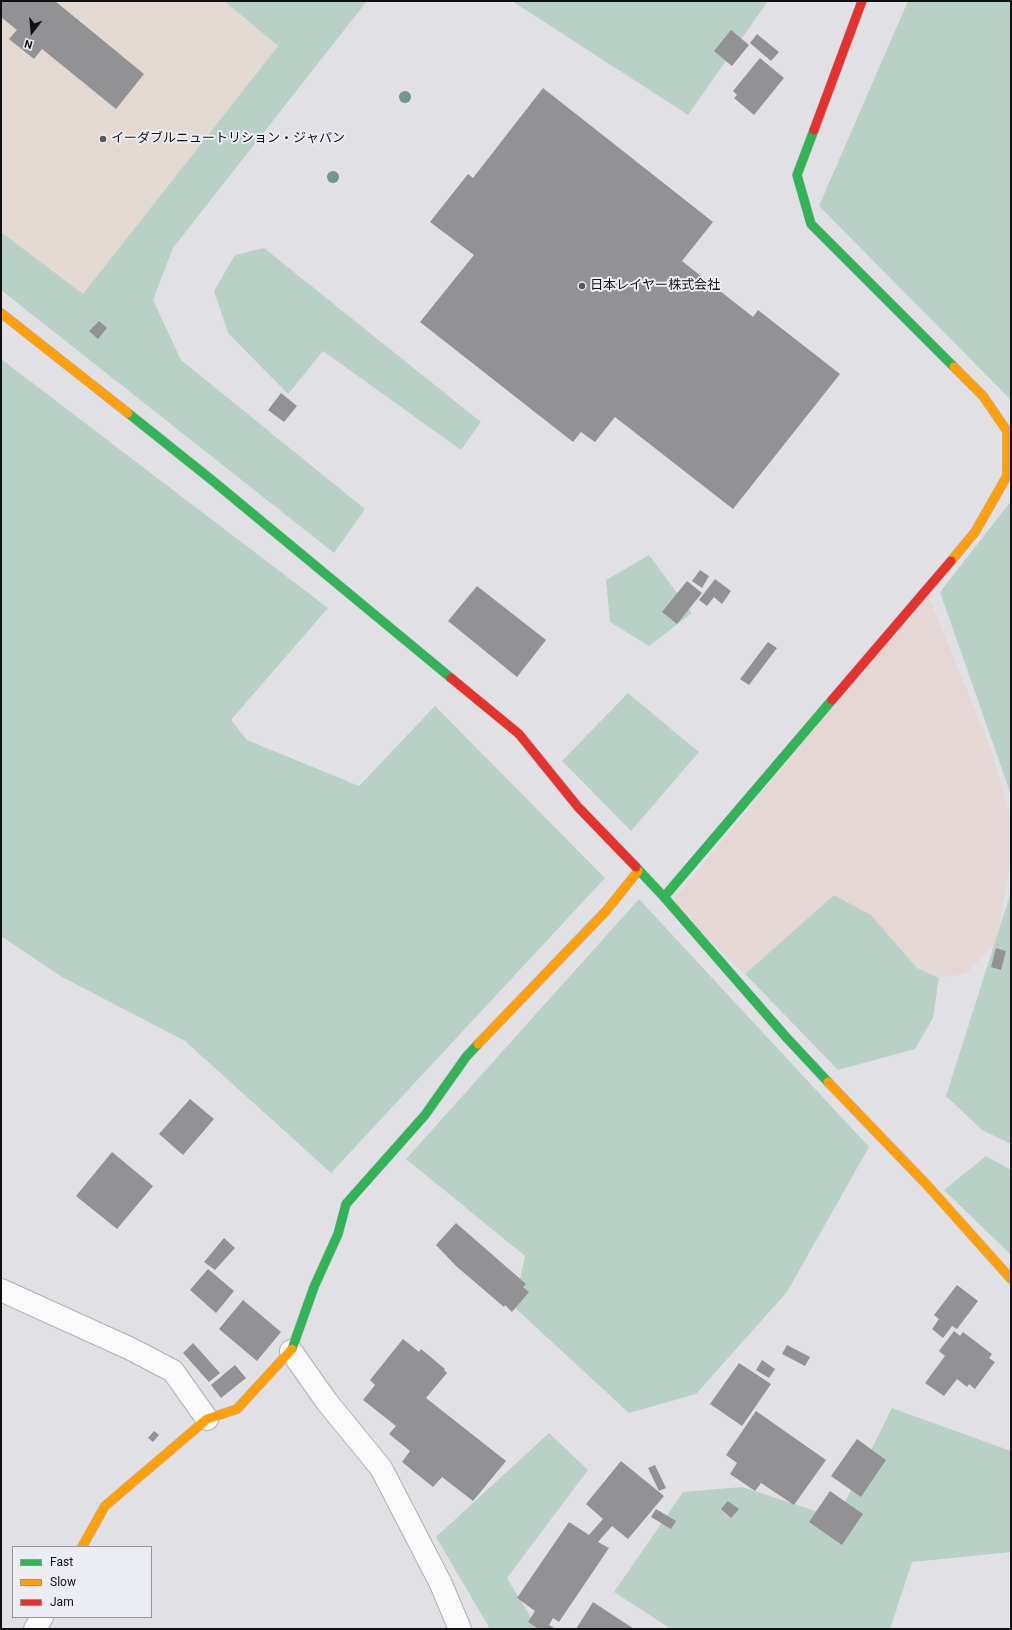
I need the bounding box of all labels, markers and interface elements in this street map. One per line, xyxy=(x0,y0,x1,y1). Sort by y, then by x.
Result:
north arrow xyxy=(12,12,52,52)
text: N xyxy=(23,37,34,51)
place label: イーダブルニュートリション・ジャパン xyxy=(111,131,345,147)
marker: イーダブルニュートリション・ジャパン xyxy=(98,134,108,144)
place label: 日本レイヤー株式会社 xyxy=(590,278,720,294)
marker: 日本レイヤー株式会社 xyxy=(577,281,587,291)
legend xyxy=(12,1546,152,1618)
text: Fast xyxy=(50,1555,73,1569)
text: Slow xyxy=(50,1575,76,1589)
text: Jam xyxy=(50,1595,74,1609)

